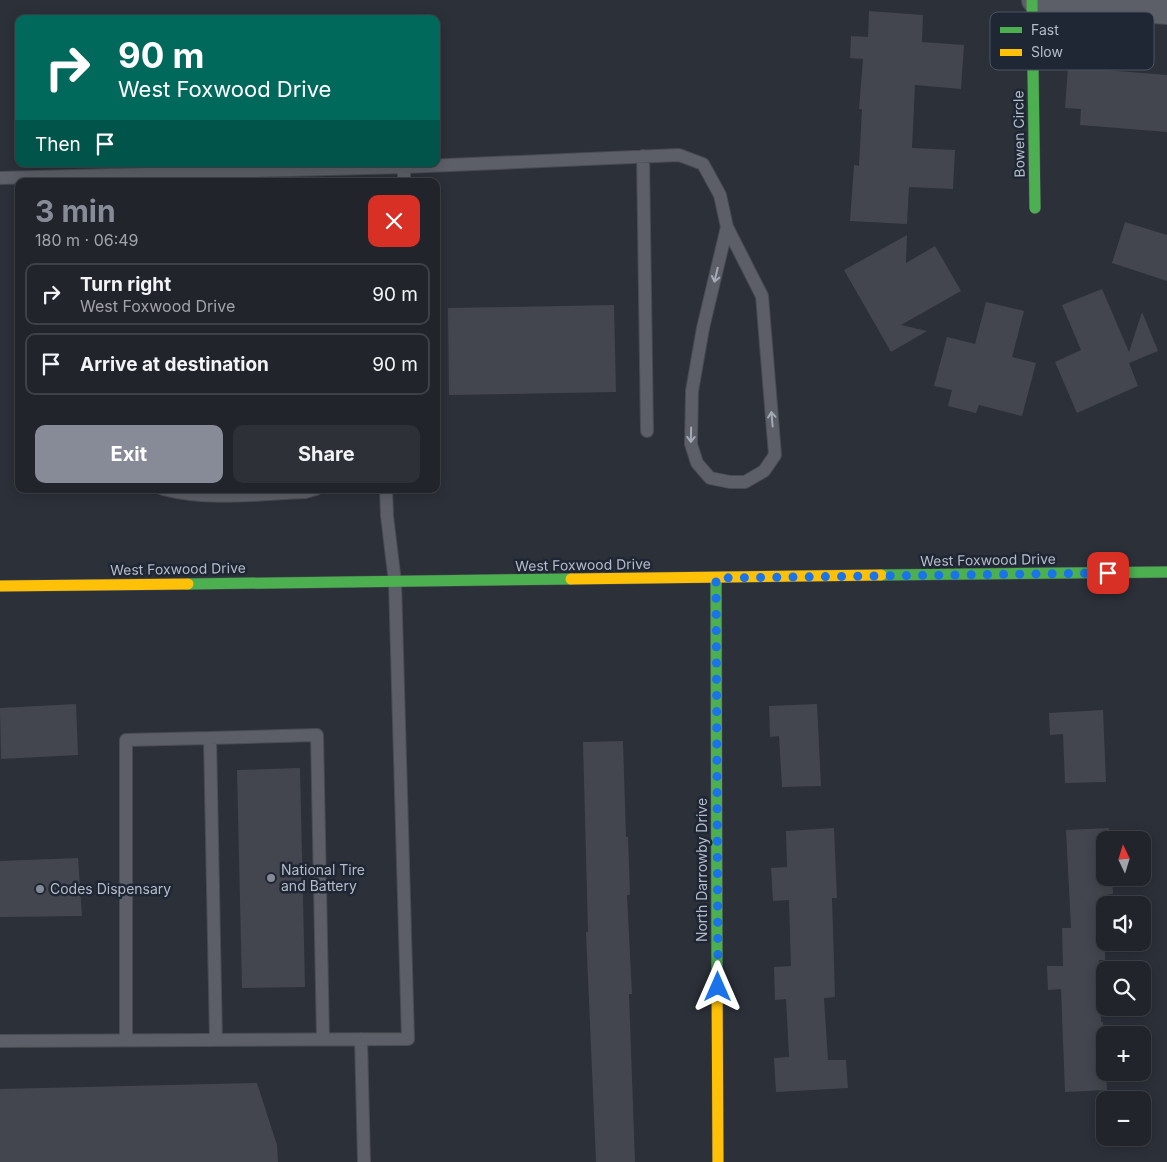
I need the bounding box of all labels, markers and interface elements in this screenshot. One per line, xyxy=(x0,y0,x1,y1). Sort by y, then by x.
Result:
legend xyxy=(990,12,1154,70)
text: Fast xyxy=(1031,21,1059,38)
text: 90 m xyxy=(118,34,205,76)
icon: right xyxy=(35,35,100,100)
text: Slow xyxy=(1031,43,1063,60)
text: West Foxwood Drive xyxy=(118,76,331,102)
street label: Bowen Circle xyxy=(1009,90,1028,178)
icon: arrive xyxy=(91,130,119,158)
text: Then xyxy=(35,133,81,156)
text: 3 min xyxy=(35,193,116,229)
button: close xyxy=(368,195,420,247)
text: 180 m · 06:49 xyxy=(35,230,139,250)
one-way arrow xyxy=(711,266,720,282)
text: Turn right xyxy=(80,273,171,296)
icon: right xyxy=(37,280,65,308)
text: 90 m xyxy=(372,283,418,306)
text: West Foxwood Drive xyxy=(80,296,235,316)
icon: arrive xyxy=(37,350,65,378)
text: Arrive at destination xyxy=(80,353,269,376)
text: 90 m xyxy=(372,353,418,376)
one-way arrow xyxy=(767,411,777,427)
button: Exit xyxy=(35,425,223,483)
button: Share xyxy=(233,425,420,483)
one-way arrow xyxy=(686,426,696,443)
street label: West Foxwood Drive xyxy=(920,550,1056,569)
pin xyxy=(1087,552,1129,594)
street label: West Foxwood Drive xyxy=(515,555,651,574)
street label: West Foxwood Drive xyxy=(110,559,246,578)
icon: arrive xyxy=(1094,559,1122,587)
street label: North Darrowby Drive xyxy=(693,798,710,942)
north arrow xyxy=(1096,831,1151,886)
map controls xyxy=(1096,831,1151,1146)
place label: National Tire and Battery xyxy=(281,861,365,894)
marker: National Tire and Battery xyxy=(265,872,277,884)
place label: Codes Dispensary xyxy=(50,880,171,897)
marker: Codes Dispensary xyxy=(34,883,46,895)
button: sound xyxy=(1096,896,1151,951)
position arrow xyxy=(691,960,743,1012)
button: search xyxy=(1096,961,1151,1016)
button: + xyxy=(1096,1026,1151,1081)
button: − xyxy=(1096,1091,1151,1146)

